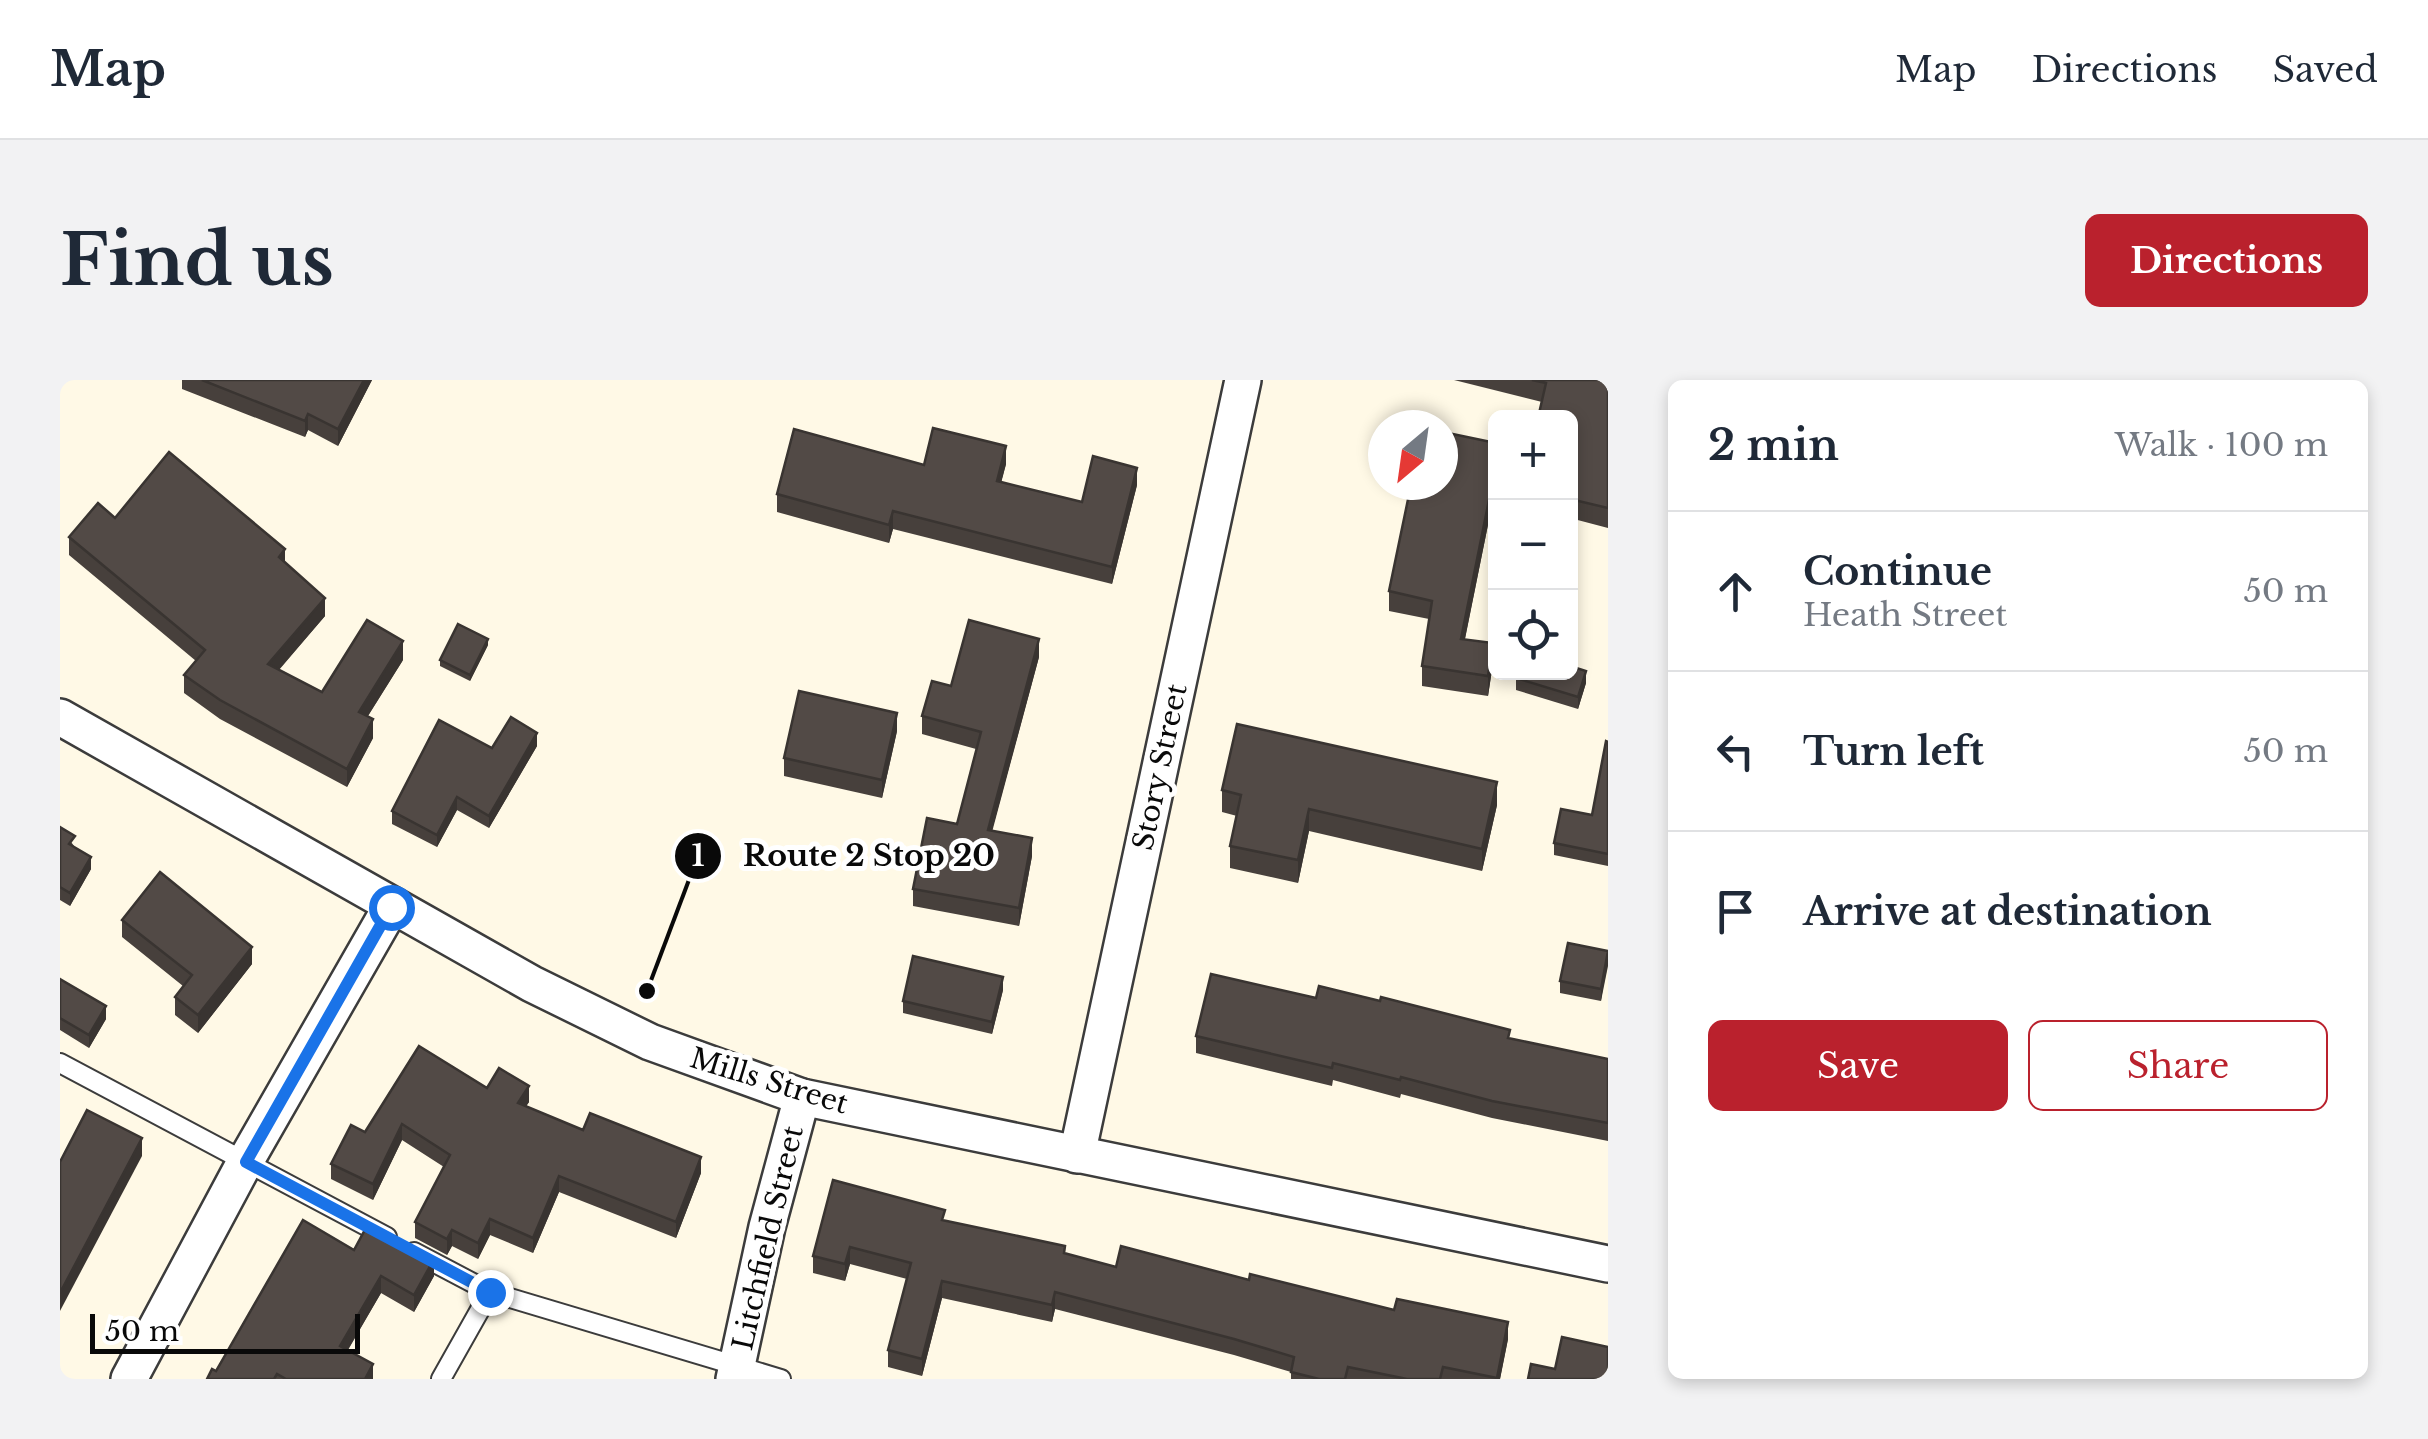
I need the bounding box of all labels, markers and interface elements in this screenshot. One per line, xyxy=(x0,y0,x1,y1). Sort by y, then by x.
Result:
text: Map xyxy=(50,39,166,99)
text: Map xyxy=(1895,48,1976,91)
text: Directions xyxy=(2031,48,2217,91)
text: Saved xyxy=(2272,48,2378,91)
button: Directions xyxy=(2085,214,2368,307)
text: Find us xyxy=(60,217,334,304)
north arrow xyxy=(1368,410,1458,500)
map controls xyxy=(1488,410,1578,680)
button: + xyxy=(1488,410,1578,500)
text: 2 min xyxy=(1708,419,1839,471)
text: Walk · 100 m xyxy=(2115,425,2328,465)
button: − xyxy=(1488,500,1578,590)
text: Continue xyxy=(1803,548,1992,595)
icon: ahead xyxy=(1708,564,1763,619)
text: 50 m xyxy=(2243,571,2328,611)
button: locate xyxy=(1488,590,1578,680)
text: Heath Street xyxy=(1803,595,2007,635)
street label: Story Street xyxy=(1125,680,1195,854)
icon: left xyxy=(1708,724,1763,779)
text: Turn left xyxy=(1803,728,1984,775)
text: 50 m xyxy=(2243,731,2328,771)
callout: Route 2 Stop 20 xyxy=(673,826,1015,886)
text: 1 xyxy=(691,837,705,874)
text: Route 2 Stop 20 xyxy=(743,837,995,874)
icon: arrive xyxy=(1708,884,1763,939)
route start xyxy=(369,885,415,931)
text: Arrive at destination xyxy=(1803,888,2212,935)
button: Save xyxy=(1708,1020,2008,1111)
button: Share xyxy=(2028,1020,2328,1111)
street label: Mills Street xyxy=(686,1040,853,1122)
street label: Litchfield Street xyxy=(725,1122,811,1354)
route end xyxy=(468,1270,514,1316)
scale bar xyxy=(90,1309,360,1354)
text: 50 m xyxy=(105,1314,179,1349)

